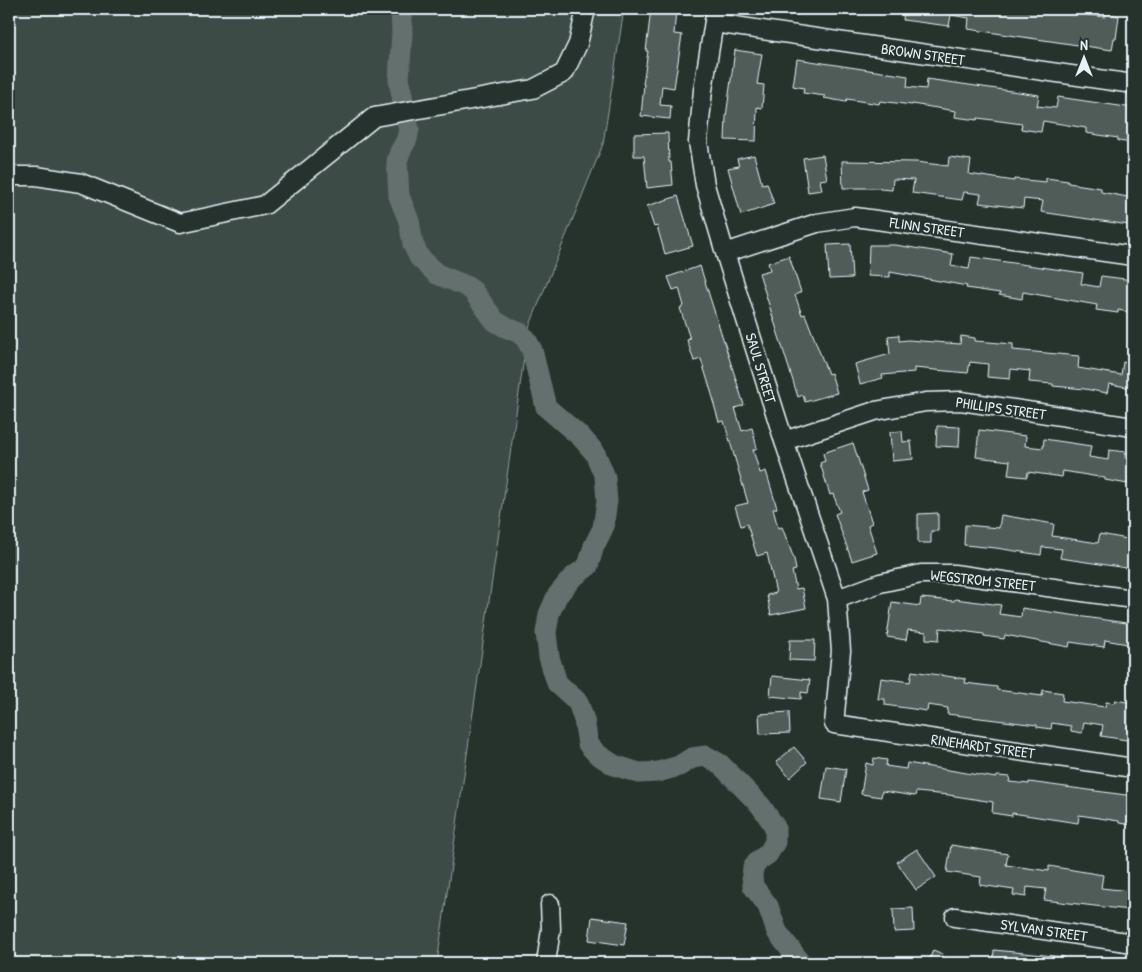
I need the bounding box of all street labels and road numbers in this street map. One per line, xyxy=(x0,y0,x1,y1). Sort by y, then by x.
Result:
street label: BROWN STREET xyxy=(880,38,967,70)
street label: FLINN STREET xyxy=(887,211,967,243)
street label: SAUL STREET xyxy=(740,330,782,407)
street label: PHILLIPS STREET xyxy=(954,391,1048,425)
street label: WEGSTROM STREET xyxy=(929,564,1038,596)
street label: RINEHARDT STREET xyxy=(930,728,1037,764)
street label: SYLVAN STREET xyxy=(999,914,1090,947)

